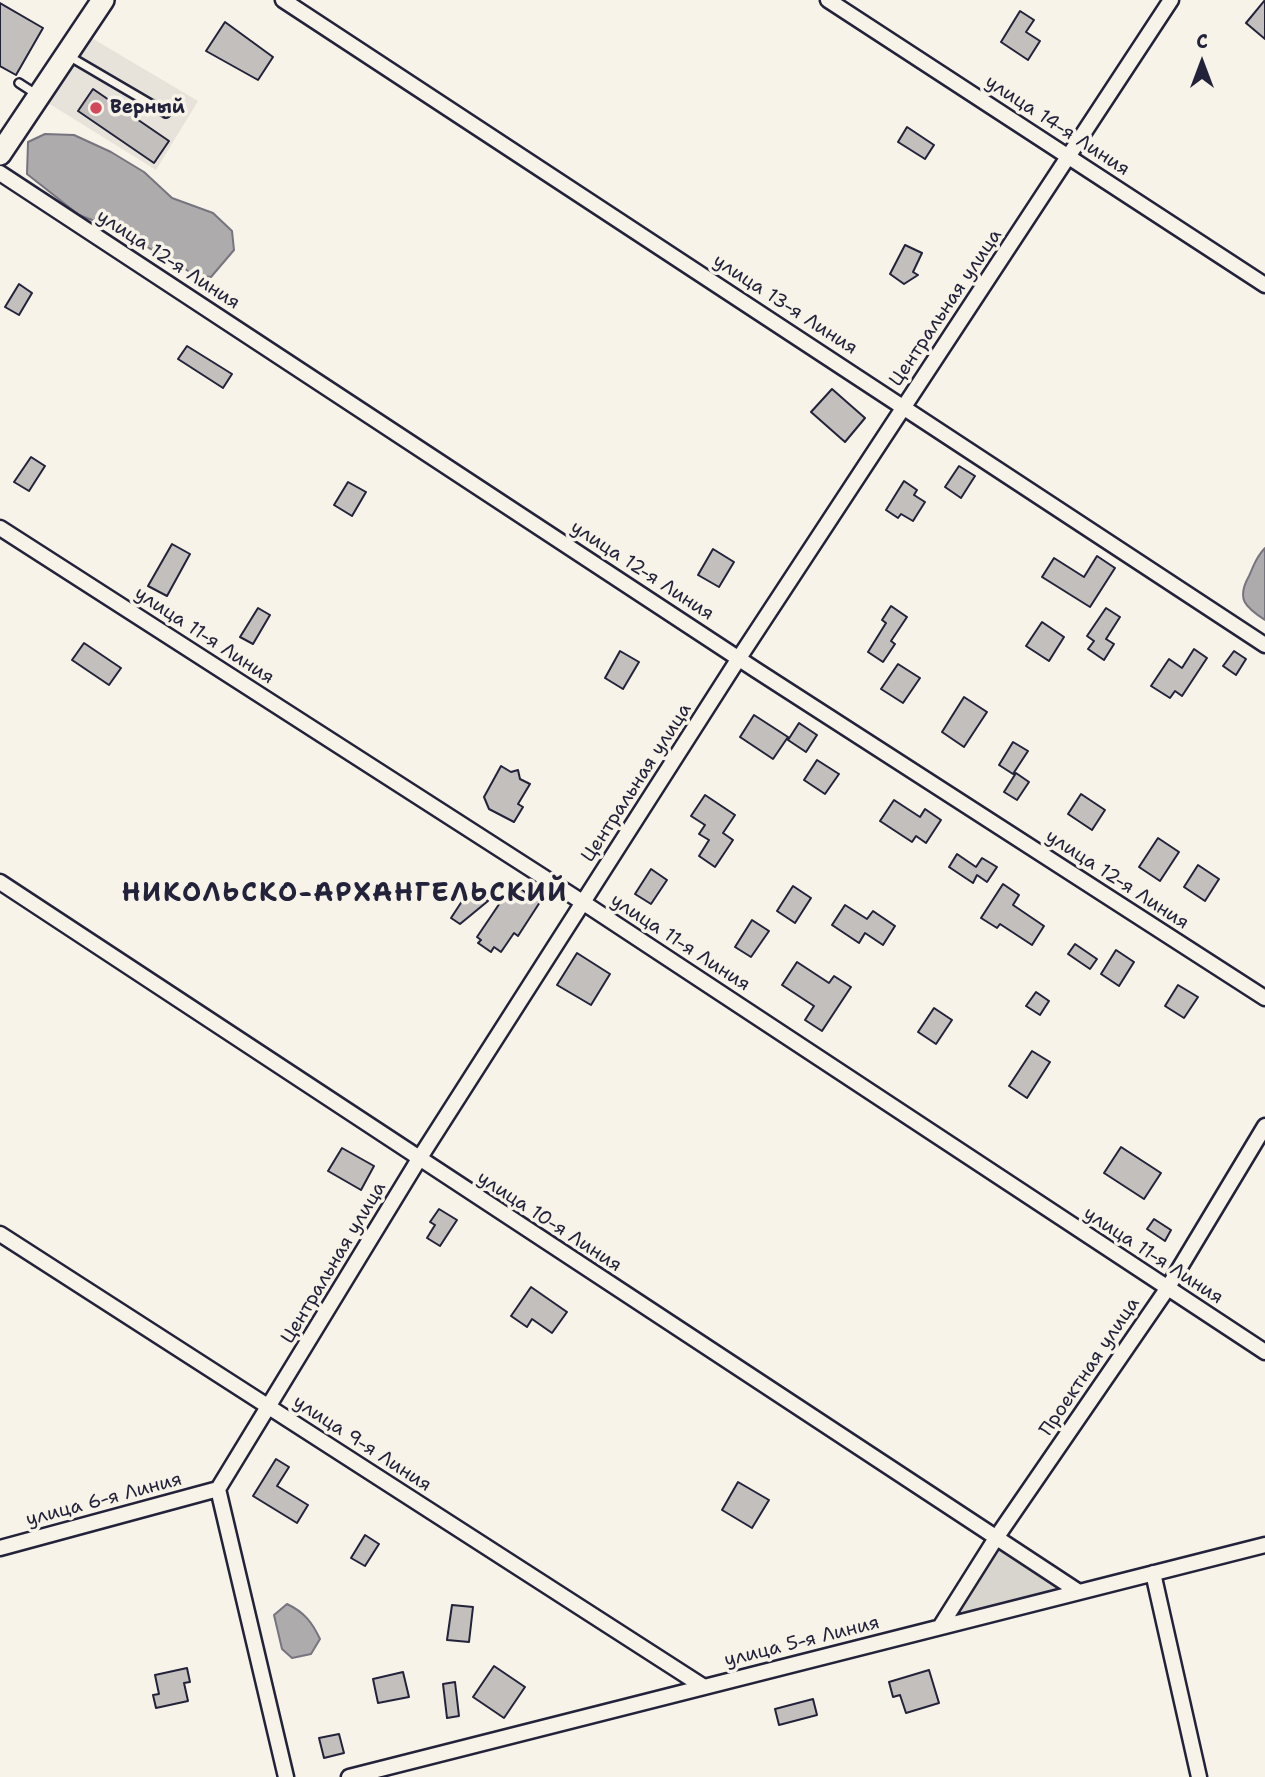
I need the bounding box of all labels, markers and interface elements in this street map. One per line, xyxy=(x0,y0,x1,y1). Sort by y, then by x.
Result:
north arrow xyxy=(1167,28,1237,98)
text: С xyxy=(1196,29,1208,54)
street label: улица 14-я Линия xyxy=(980,71,1134,181)
place label: Верный xyxy=(110,97,185,119)
marker: Верный xyxy=(88,100,104,116)
street label: улица 12-я Линия xyxy=(92,205,244,315)
street label: Центральная улица xyxy=(885,225,1007,391)
street label: улица 13-я Линия xyxy=(709,250,861,360)
street label: улица 12-я Линия xyxy=(566,516,718,626)
street label: улица 11-я Линия xyxy=(130,582,278,690)
street label: Центральная улица xyxy=(577,699,697,867)
street label: улица 12-я Линия xyxy=(1041,825,1193,935)
district label: НИКОЛЬСКО-АРХАНГЕЛЬСКИЙ xyxy=(125,878,565,910)
street label: улица 11-я Линия xyxy=(606,889,754,997)
street label: улица 10-я Линия xyxy=(472,1167,626,1277)
street label: Центральная улица xyxy=(277,1178,391,1348)
street label: улица 11-я Линия xyxy=(1079,1202,1227,1310)
street label: Проектная улица xyxy=(1035,1293,1145,1441)
street label: улица 9-я Линия xyxy=(289,1391,435,1497)
street label: улица 6-я Линия xyxy=(24,1468,184,1532)
street label: улица 5-я Линия xyxy=(722,1612,882,1672)

